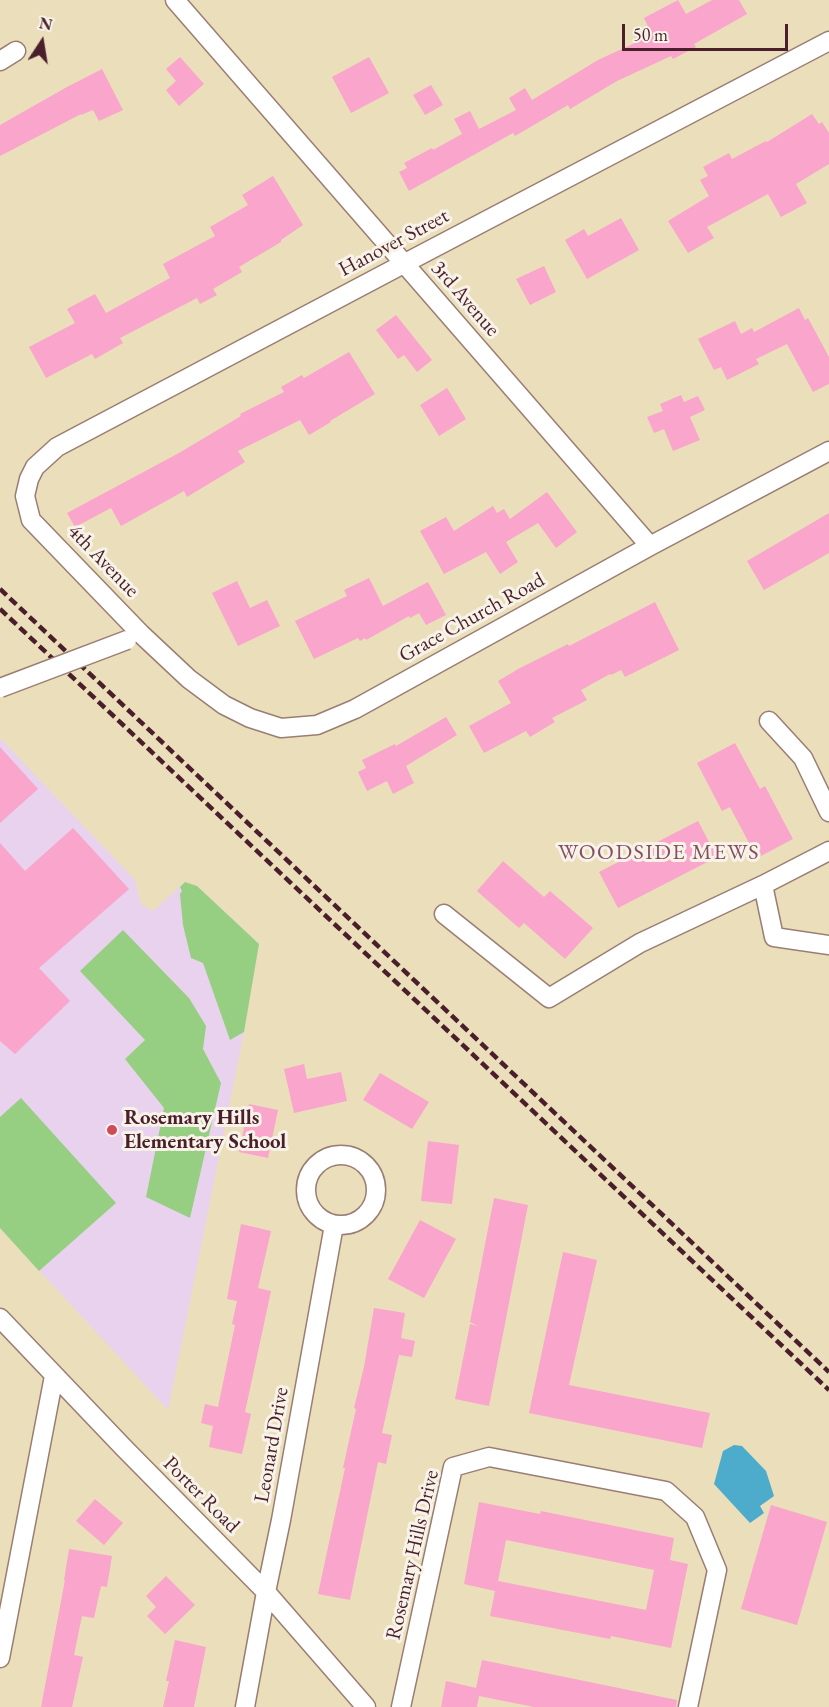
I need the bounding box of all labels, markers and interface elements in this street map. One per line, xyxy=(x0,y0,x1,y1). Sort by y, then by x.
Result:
north arrow xyxy=(12,12,72,72)
text: N xyxy=(37,12,54,36)
scale bar xyxy=(625,12,792,50)
text: 50 m xyxy=(633,23,668,46)
street label: Hanover Street xyxy=(335,204,453,282)
street label: 3rd Avenue xyxy=(425,256,505,342)
street label: 4th Avenue xyxy=(62,519,144,603)
street label: Grace Church Road xyxy=(395,568,549,668)
district label: WOODSIDE MEWS xyxy=(558,840,760,866)
place label: Rosemary Hills Elementary School xyxy=(124,1105,286,1155)
marker: Rosemary Hills Elementary School xyxy=(105,1123,119,1137)
street label: Leonard Drive xyxy=(249,1385,295,1505)
street label: Porter Road xyxy=(157,1451,245,1539)
street label: Rosemary Hills Drive xyxy=(381,1468,445,1642)

